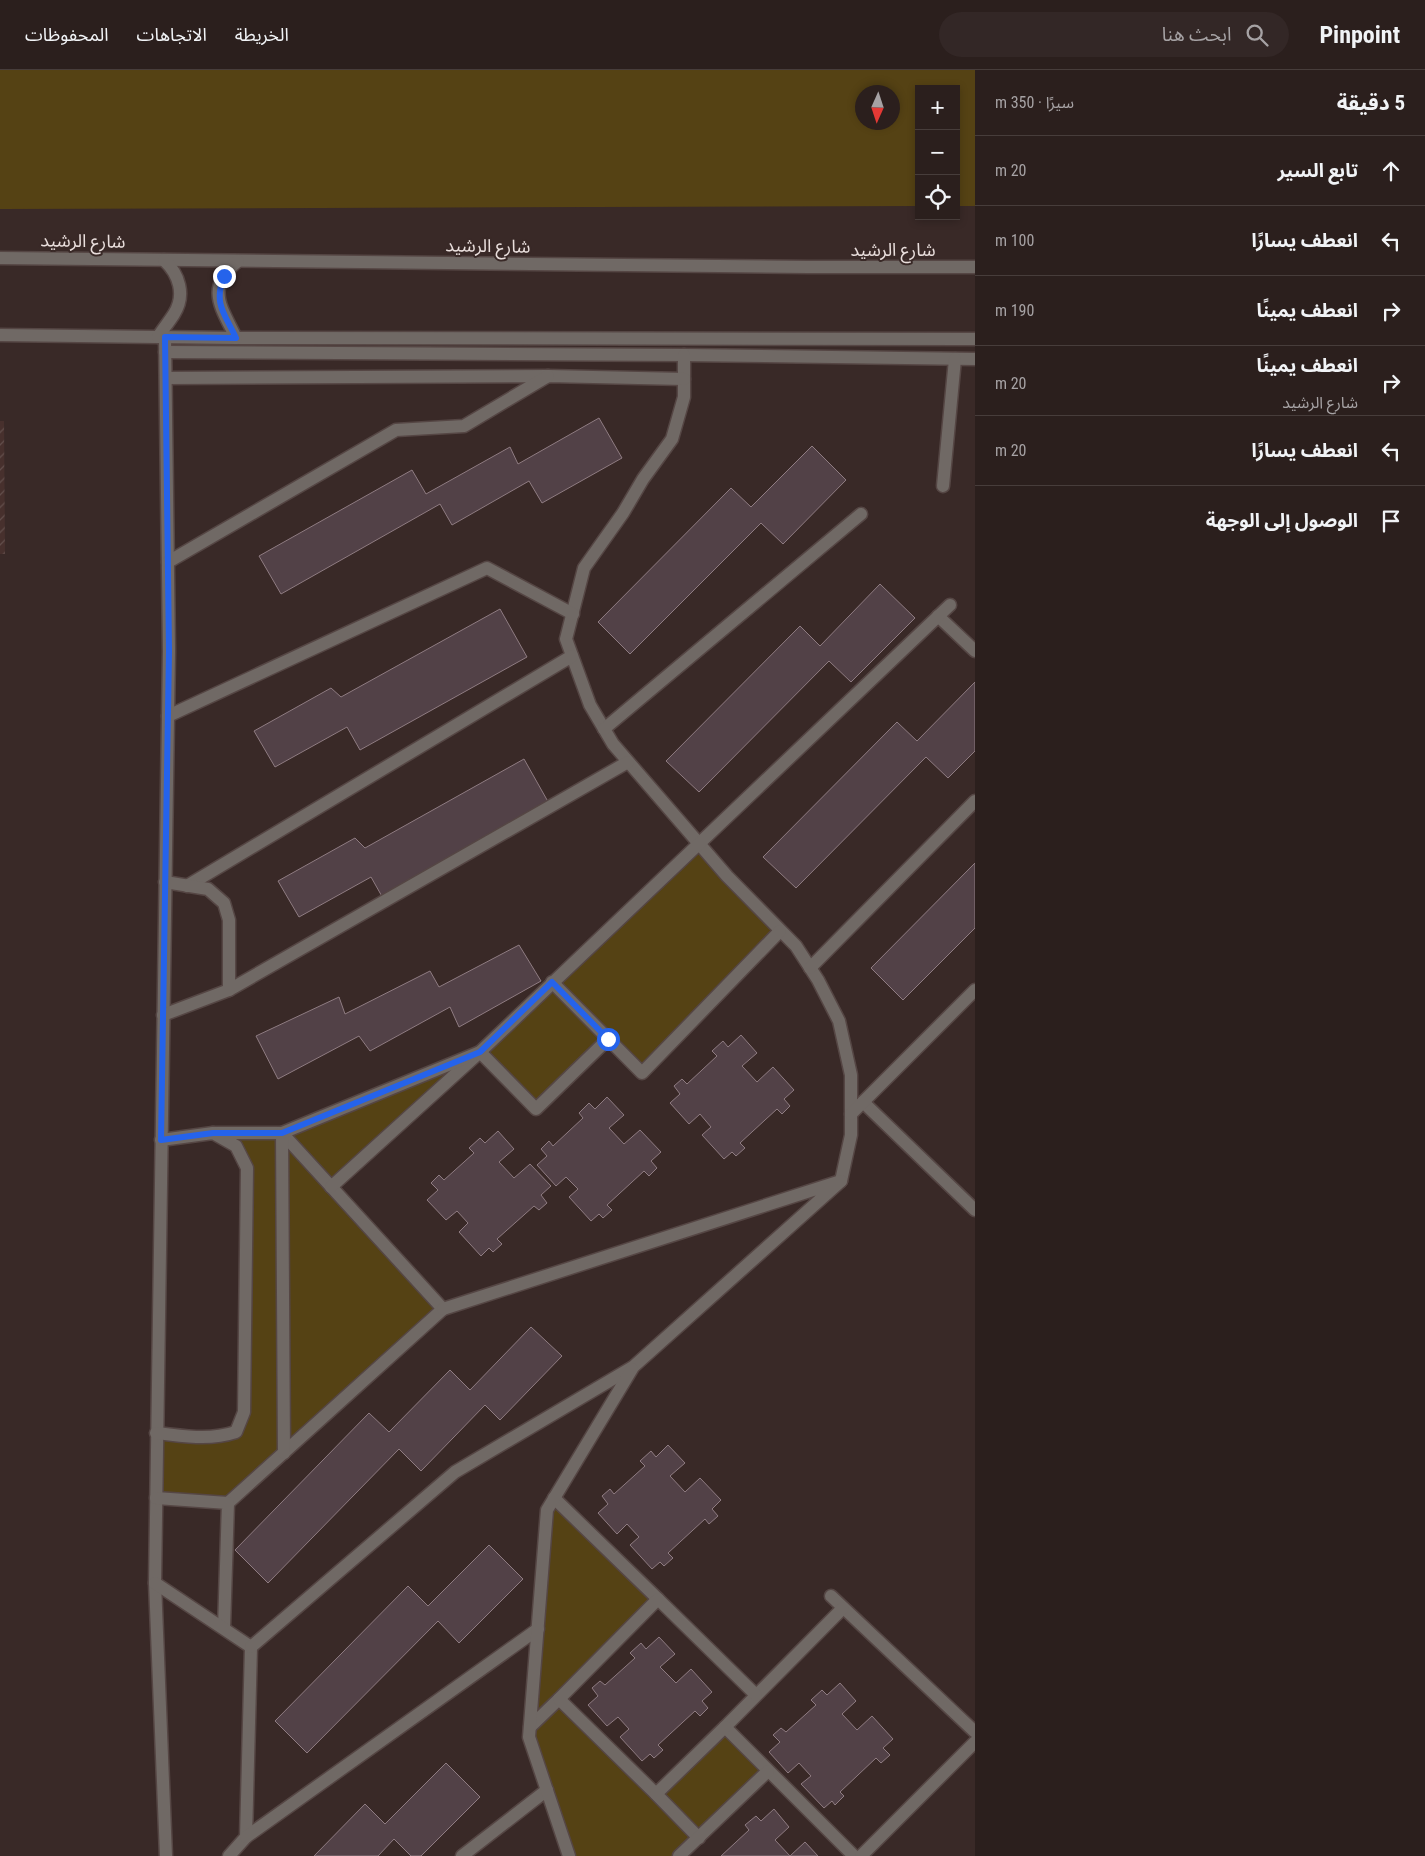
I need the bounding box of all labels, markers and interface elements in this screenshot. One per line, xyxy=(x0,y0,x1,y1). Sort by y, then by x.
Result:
search box xyxy=(939,12,1289,57)
icon: search xyxy=(1243,21,1271,49)
text: Pinpoint xyxy=(1319,21,1400,49)
text: ابحث هنا xyxy=(1162,23,1231,46)
text: المحفوظات xyxy=(25,24,109,45)
text: الاتجاهات xyxy=(137,24,207,45)
text: الخريطة xyxy=(235,24,289,45)
north arrow xyxy=(855,85,900,130)
map controls xyxy=(915,85,960,220)
button: + xyxy=(915,85,960,130)
text: 5 دقيقة xyxy=(1337,91,1405,115)
text: سيرًا · 350 m xyxy=(995,93,1074,112)
button: − xyxy=(915,130,960,175)
icon: ahead xyxy=(1377,157,1405,185)
text: تابع السير xyxy=(1277,159,1358,182)
text: 20 m xyxy=(995,161,1027,180)
button: locate xyxy=(915,175,960,220)
icon: left xyxy=(1377,227,1405,255)
street label: شارع الرشيد xyxy=(40,229,126,256)
text: انعطف يسارًا xyxy=(1252,229,1358,252)
text: 100 m xyxy=(995,231,1034,250)
street label: شارع الرشيد xyxy=(445,234,531,261)
street label: شارع الرشيد xyxy=(850,239,936,264)
route end xyxy=(213,265,236,288)
icon: right xyxy=(1377,297,1405,325)
text: انعطف يمينًا xyxy=(1256,299,1358,322)
text: 190 m xyxy=(995,301,1034,320)
text: انعطف يمينًا xyxy=(1256,354,1358,377)
icon: right xyxy=(1377,369,1405,397)
text: 20 m xyxy=(995,374,1027,393)
text: شارع الرشيد xyxy=(1282,393,1358,412)
icon: left xyxy=(1377,437,1405,465)
text: انعطف يسارًا xyxy=(1252,439,1358,462)
text: 20 m xyxy=(995,441,1027,460)
icon: arrive xyxy=(1377,507,1405,535)
text: الوصول إلى الوجهة xyxy=(1206,509,1358,532)
route start xyxy=(597,1028,620,1051)

